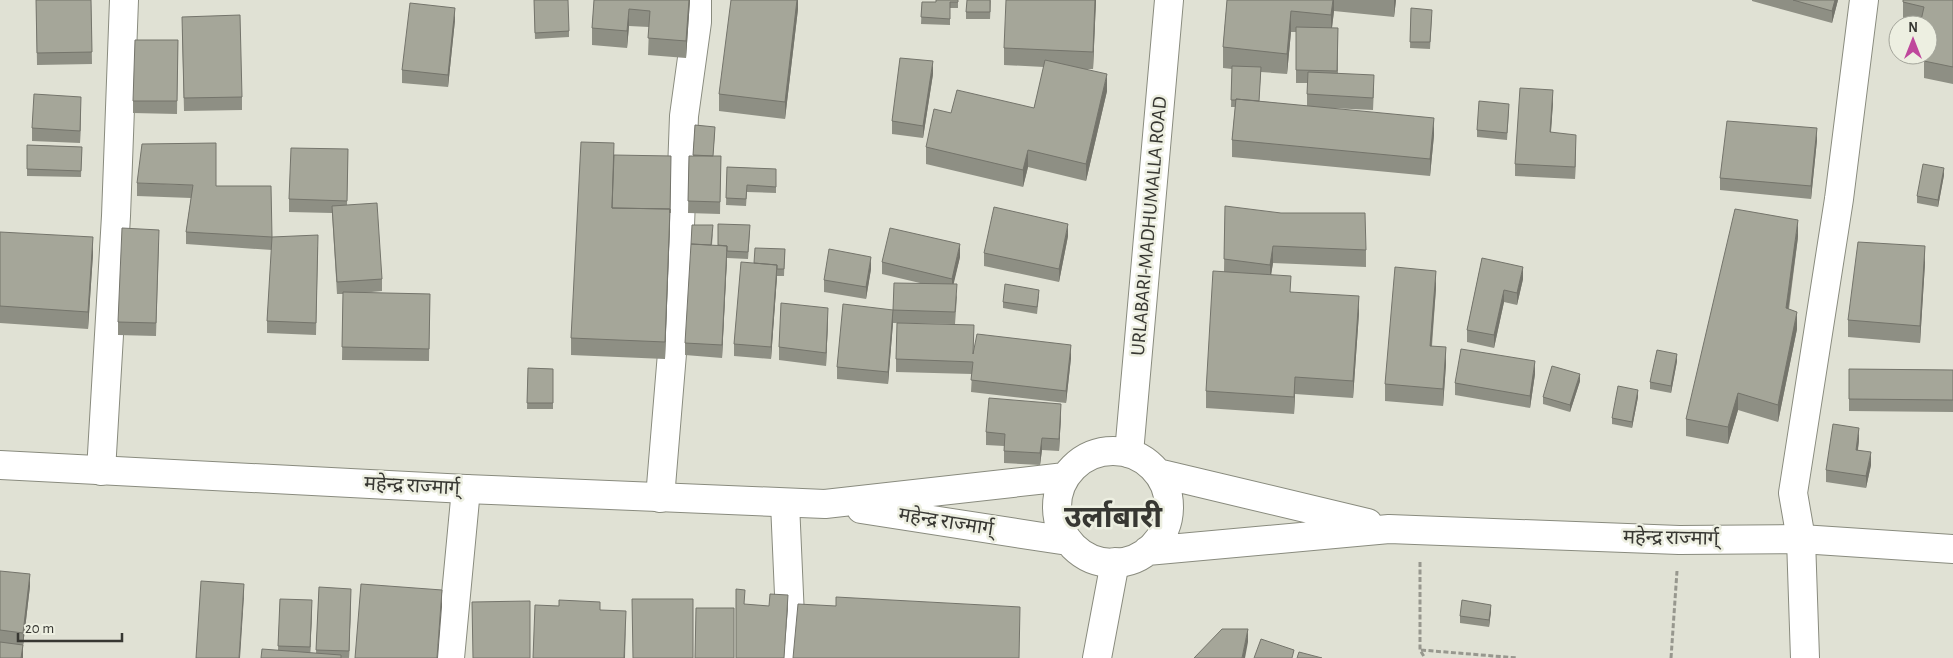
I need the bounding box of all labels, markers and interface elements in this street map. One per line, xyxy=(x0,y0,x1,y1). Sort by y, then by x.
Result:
north arrow xyxy=(1888,15,1938,65)
text: N xyxy=(1908,21,1918,35)
street label: URLABARI-MADHUMALLA ROAD xyxy=(1128,95,1170,357)
street label: महेन्द्र राज्मार्ग् xyxy=(363,471,464,501)
district label: उर्लाबारी xyxy=(1064,500,1163,533)
street label: महेन्द्र राज्मार्ग् xyxy=(897,502,998,542)
street label: महेन्द्र राज्मार्ग् xyxy=(1623,524,1722,551)
scale bar xyxy=(18,610,121,642)
text: 20 m xyxy=(25,621,54,636)

